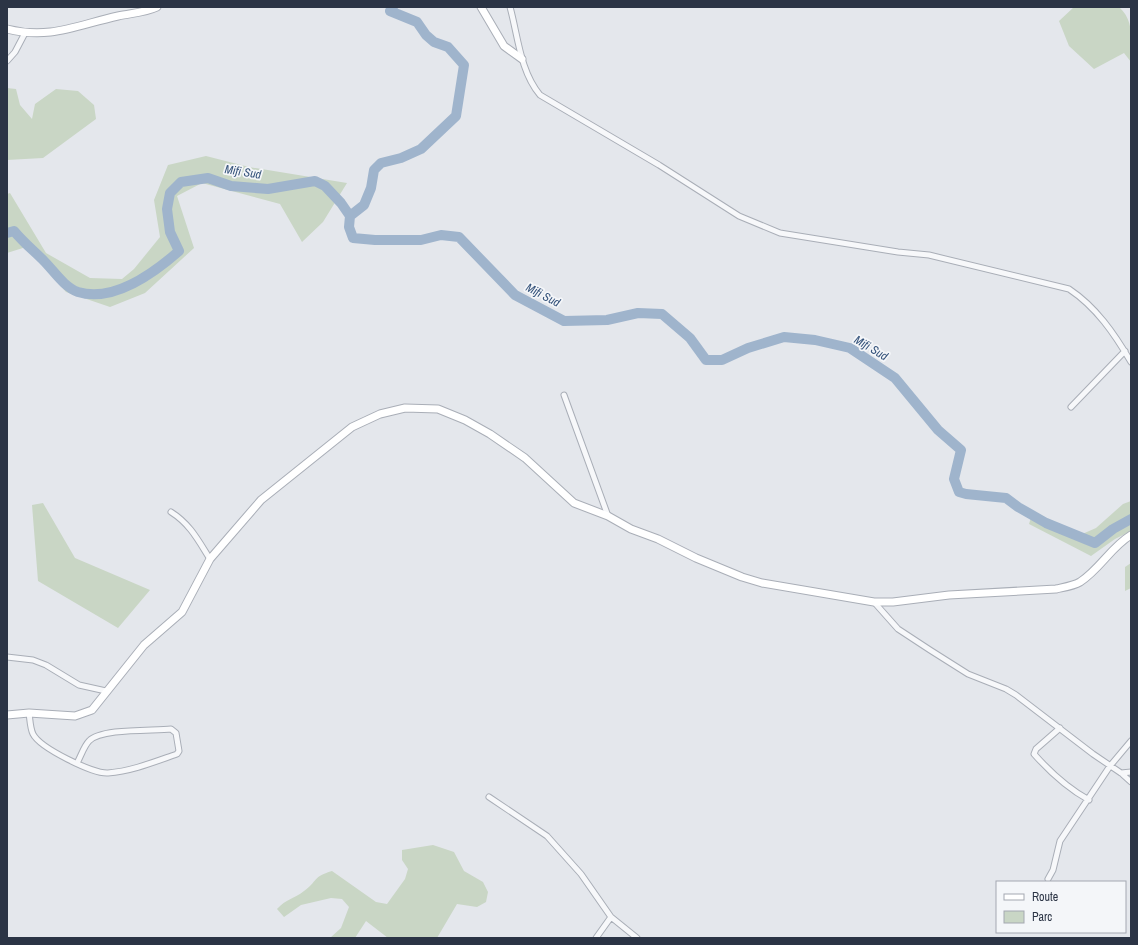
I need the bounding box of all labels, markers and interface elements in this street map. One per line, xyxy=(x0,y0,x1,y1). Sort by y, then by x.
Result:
water label: Mifi Sud xyxy=(224,161,263,183)
water label: Mifi Sud xyxy=(523,279,563,311)
water label: Mifi Sud xyxy=(851,332,891,365)
legend xyxy=(996,881,1126,933)
text: Route xyxy=(1032,889,1058,905)
text: Parc xyxy=(1032,909,1052,925)

